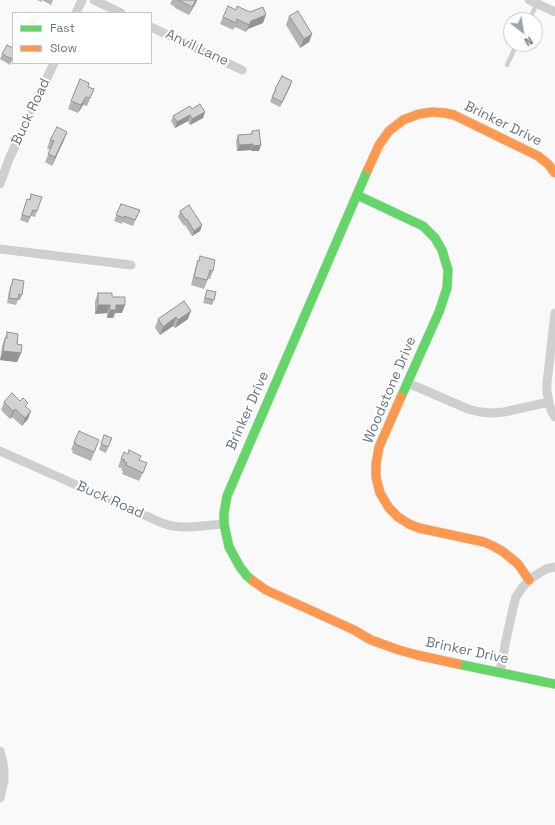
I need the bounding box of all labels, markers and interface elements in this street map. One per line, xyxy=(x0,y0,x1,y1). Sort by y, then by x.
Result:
legend xyxy=(12,12,152,64)
north arrow xyxy=(503,12,543,52)
text: Fast xyxy=(50,20,75,36)
street label: Anvil Lane xyxy=(163,26,231,70)
text: N xyxy=(522,34,535,49)
text: Slow xyxy=(50,40,77,56)
street label: Buck Road xyxy=(8,76,54,148)
street label: Brinker Drive xyxy=(461,98,545,150)
street label: Woodstone Drive xyxy=(360,334,420,446)
street label: Brinker Drive xyxy=(223,369,273,453)
street label: Buck Road xyxy=(74,478,146,522)
street label: Brinker Drive xyxy=(424,634,510,668)

